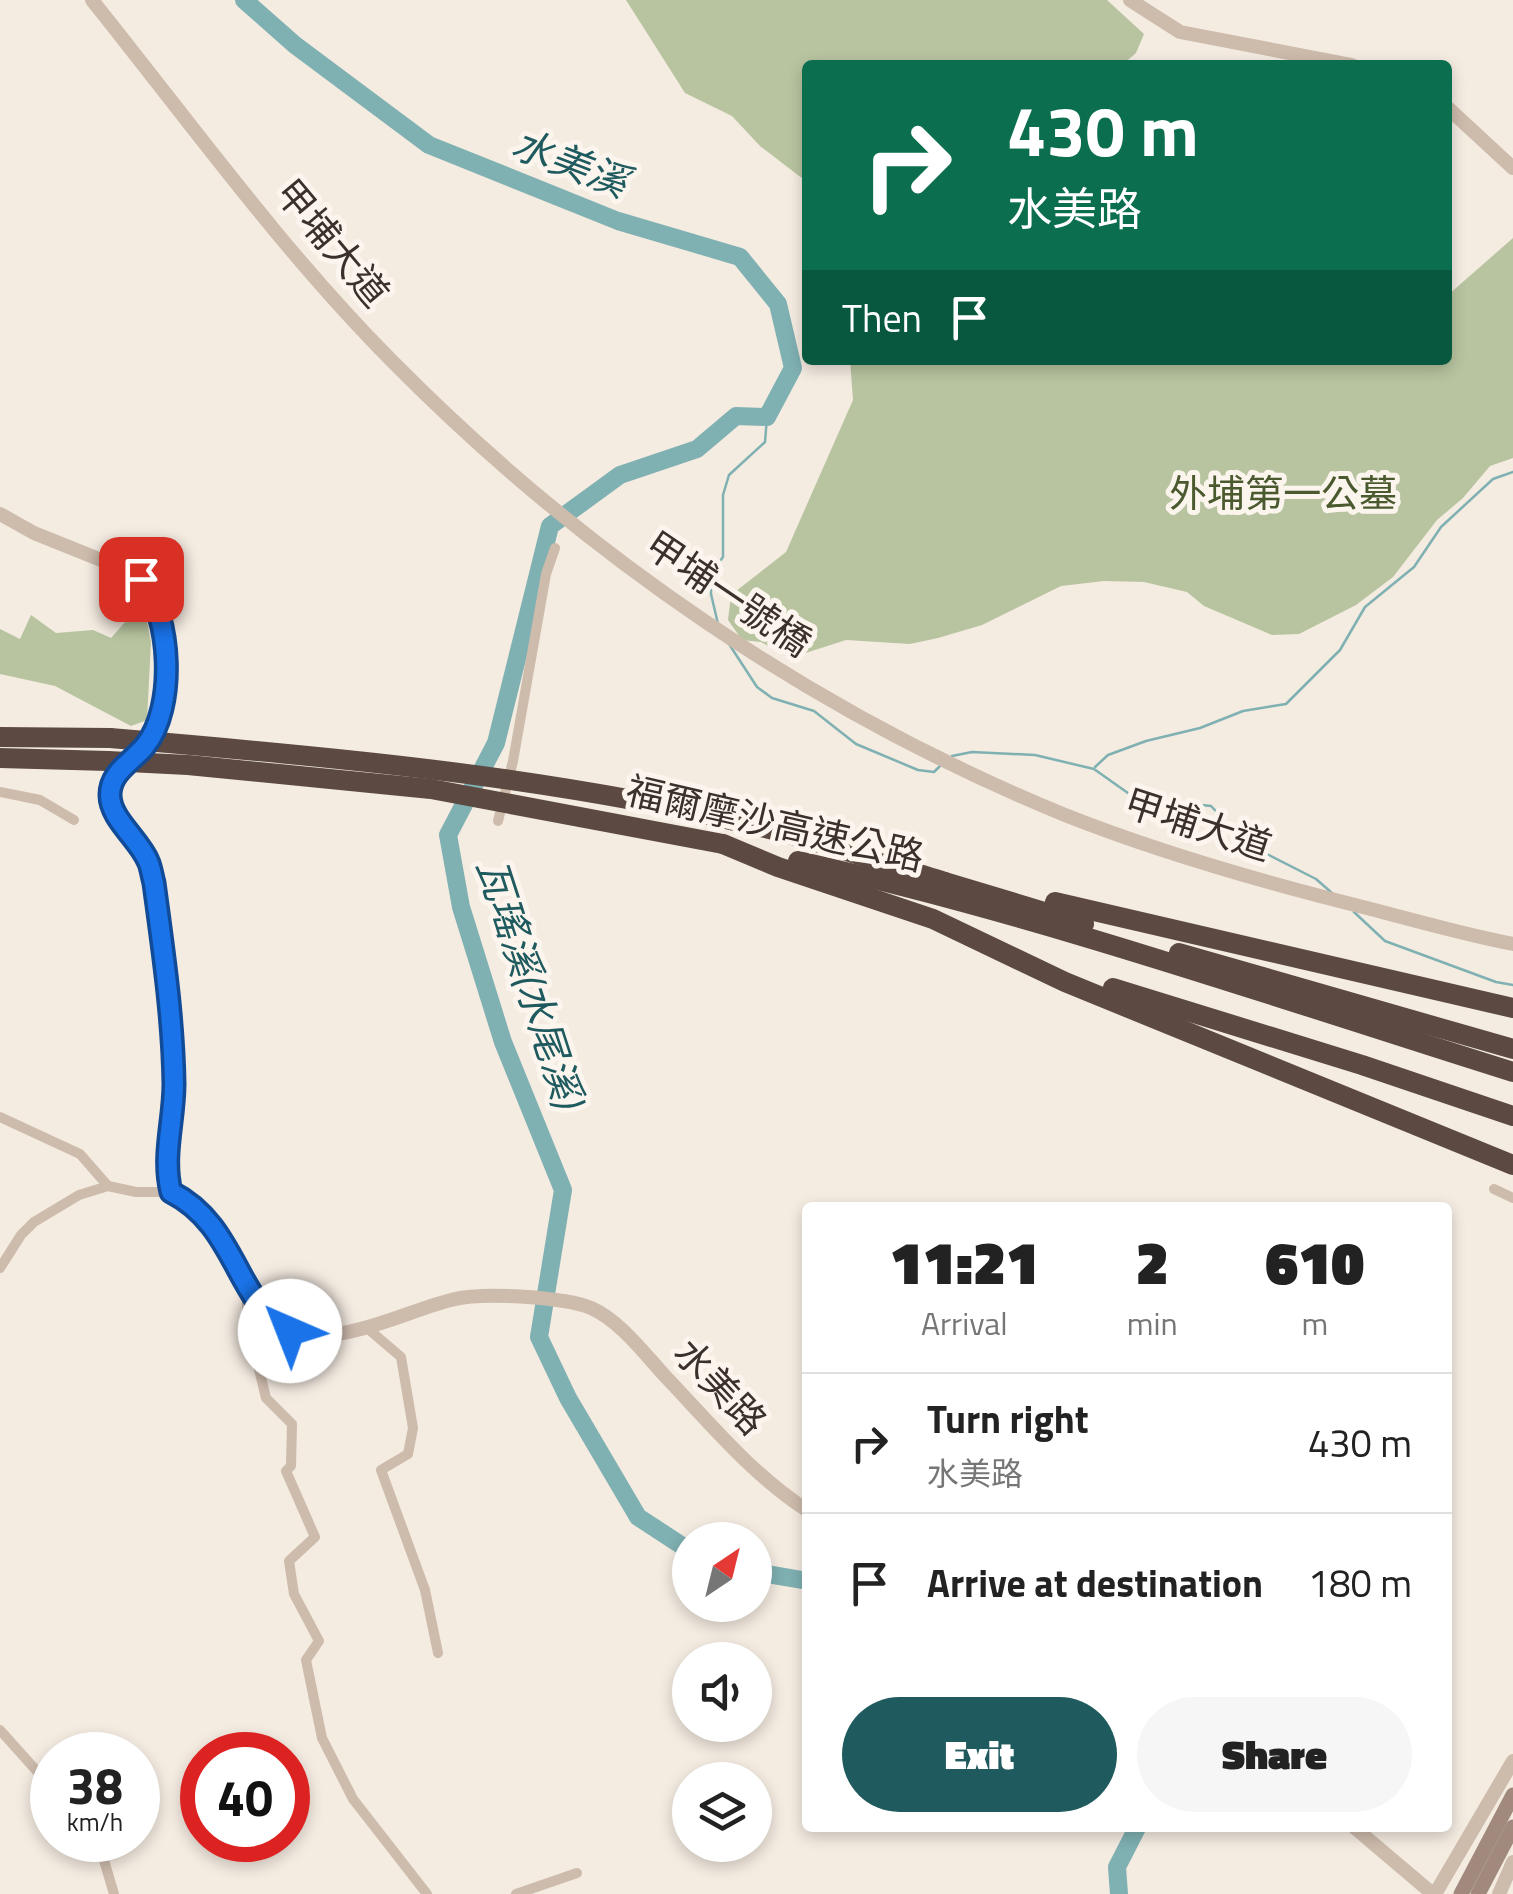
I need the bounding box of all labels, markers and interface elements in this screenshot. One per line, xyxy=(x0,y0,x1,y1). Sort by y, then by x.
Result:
text: 430 m xyxy=(1007,77,1199,183)
icon: right xyxy=(842,100,972,230)
water label: 水美溪 xyxy=(503,113,642,214)
street label: 甲埔大道 xyxy=(262,165,404,319)
text: 水美路 xyxy=(1007,174,1142,242)
text: Then xyxy=(842,289,922,347)
icon: arrive xyxy=(942,290,997,345)
park label: 外埔第一公墓 xyxy=(1169,464,1397,522)
street label: 甲埔一號橋 xyxy=(634,516,824,670)
pin xyxy=(99,537,184,622)
icon: arrive xyxy=(114,552,169,607)
street label: 福爾摩沙高速公路 xyxy=(621,761,930,885)
street label: 甲埔大道 xyxy=(1117,773,1280,875)
water label: 瓦瑤溪(水尾溪) xyxy=(462,851,600,1118)
text: 11:21 xyxy=(890,1216,1039,1307)
text: 2 xyxy=(1136,1216,1169,1307)
text: 610 xyxy=(1265,1216,1364,1307)
position arrow xyxy=(238,1279,342,1383)
text: Arrival xyxy=(921,1299,1008,1347)
text: min xyxy=(1127,1299,1178,1347)
text: m xyxy=(1301,1299,1328,1347)
street label: 水美路 xyxy=(661,1325,781,1448)
text: Turn right xyxy=(927,1390,1089,1448)
text: 430 m xyxy=(1308,1414,1412,1472)
icon: right xyxy=(842,1416,897,1471)
text: 水美路 xyxy=(927,1449,1023,1497)
north arrow xyxy=(672,1522,772,1622)
map controls xyxy=(672,1522,772,1862)
text: Arrive at destination xyxy=(927,1554,1263,1612)
text: 180 m xyxy=(1308,1554,1412,1612)
icon: arrive xyxy=(842,1556,897,1611)
button: sound xyxy=(672,1642,772,1742)
button: Exit xyxy=(842,1697,1117,1812)
button: Share xyxy=(1137,1697,1412,1812)
speed limit sign: 40 xyxy=(180,1732,310,1862)
text: 38 xyxy=(67,1747,123,1823)
button: layers xyxy=(672,1762,772,1862)
text: km/h xyxy=(67,1803,123,1841)

